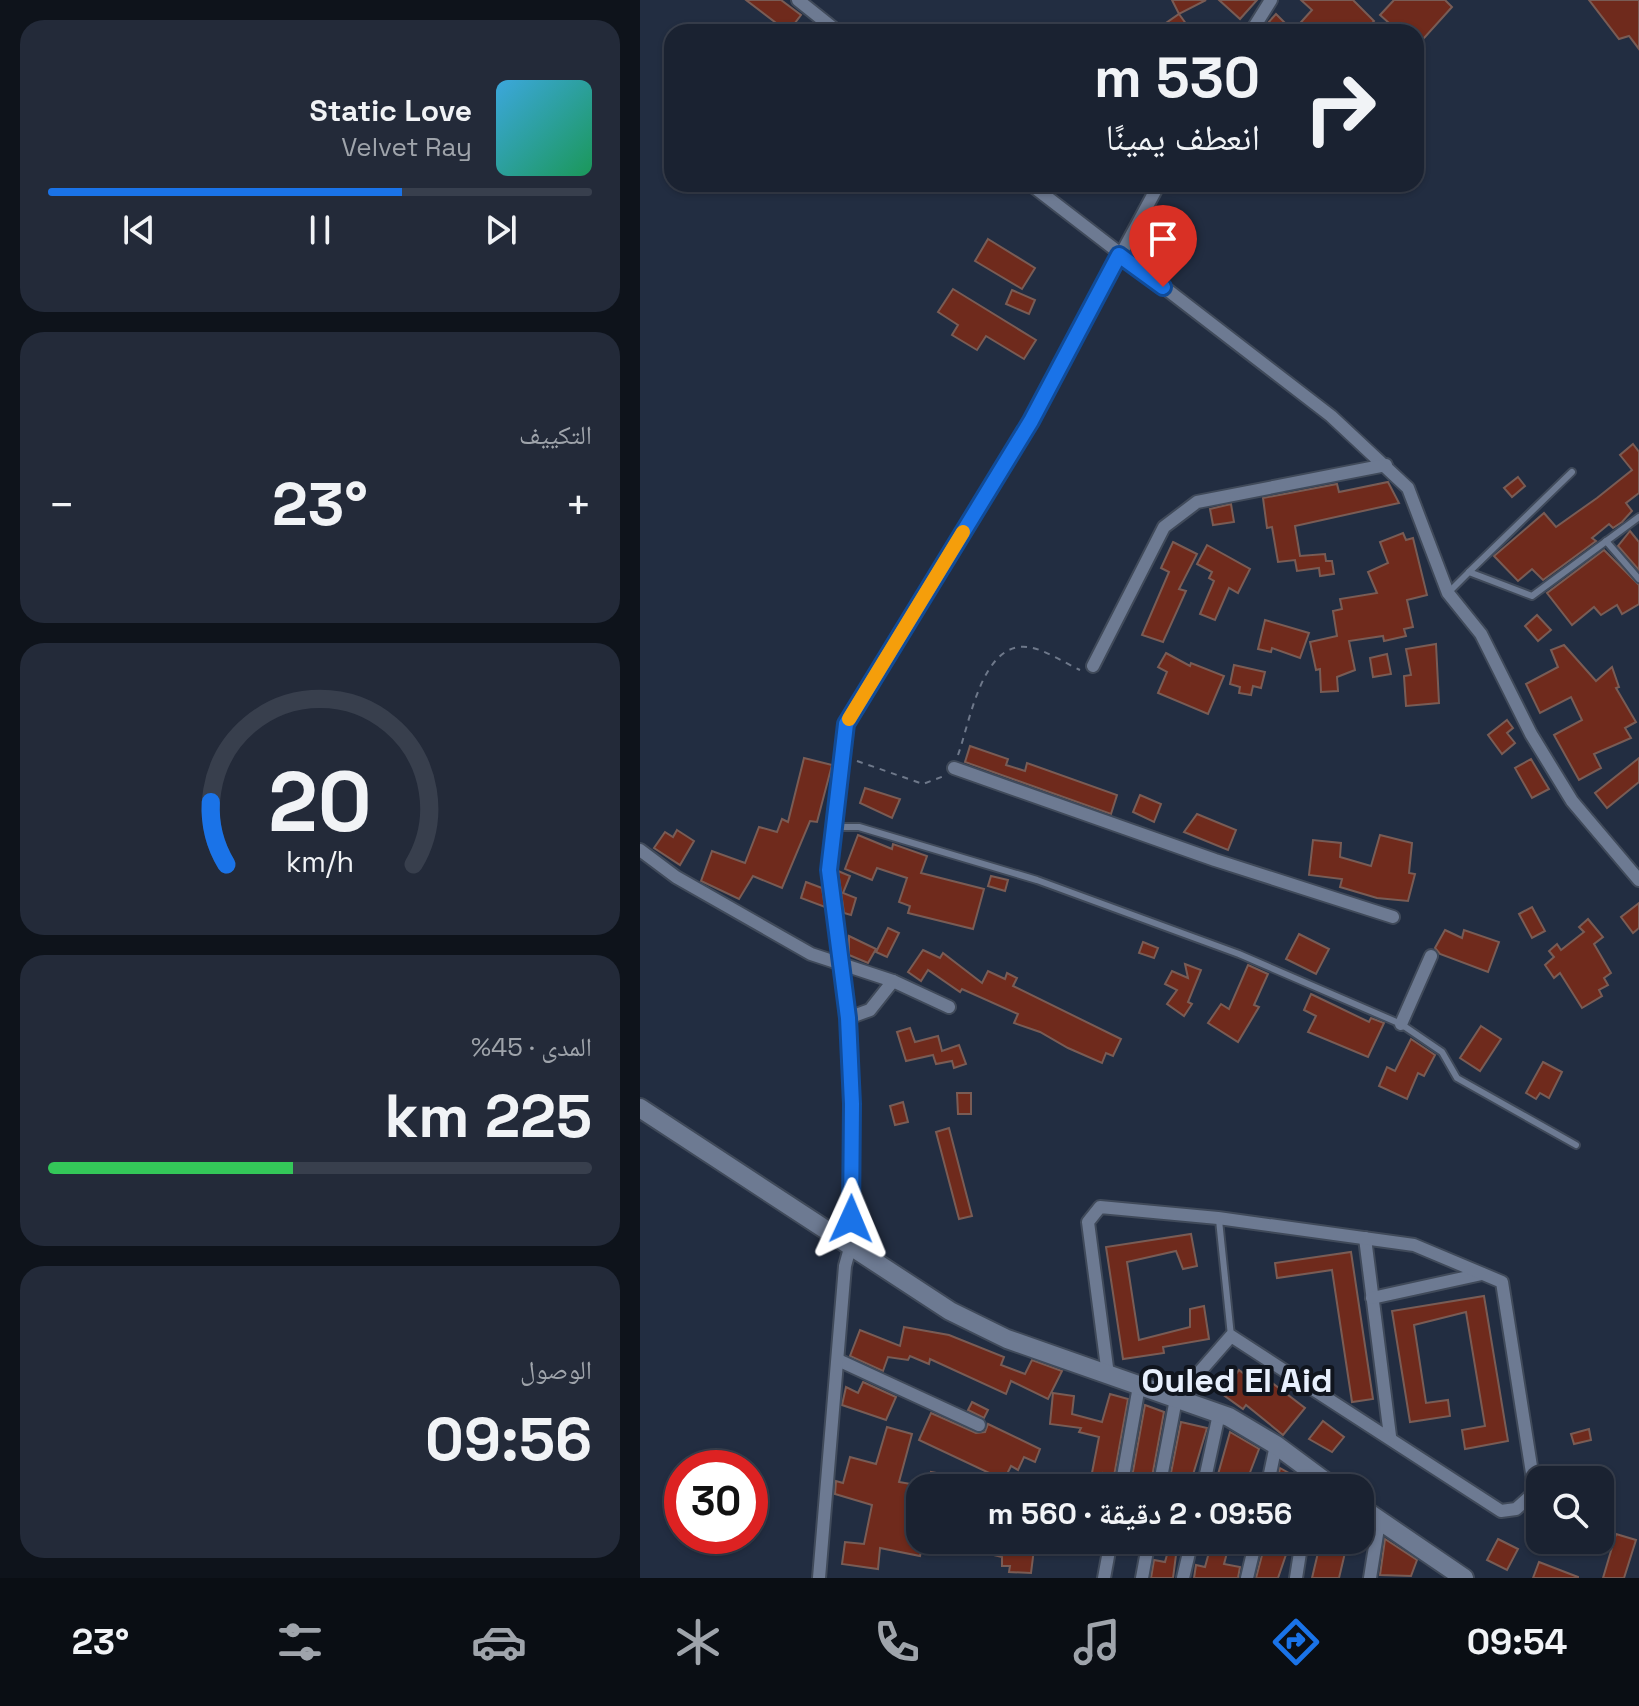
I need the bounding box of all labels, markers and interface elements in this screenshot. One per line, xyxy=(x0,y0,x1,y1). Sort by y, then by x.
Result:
text: 530 m xyxy=(1094,42,1260,113)
icon: right xyxy=(1288,56,1392,160)
text: Static Love xyxy=(309,91,472,130)
text: انعطف يمينًا xyxy=(1106,115,1260,161)
text: Velvet Ray xyxy=(341,130,472,164)
pin xyxy=(1129,205,1197,287)
icon: previous xyxy=(117,208,161,252)
icon: pause xyxy=(298,208,342,252)
icon: next xyxy=(479,208,523,252)
icon: arrive xyxy=(1141,217,1185,261)
text: التكييف xyxy=(519,418,592,452)
text: 23° xyxy=(272,466,368,543)
text: − xyxy=(48,477,75,533)
text: + xyxy=(565,477,592,533)
text: 20 xyxy=(268,749,372,855)
text: km/h xyxy=(286,844,354,880)
text: المدى · 45% xyxy=(471,1030,592,1064)
text: 225 km xyxy=(384,1078,592,1155)
position arrow xyxy=(809,1177,893,1261)
text: الوصول xyxy=(520,1353,592,1387)
district label: Ouled El Aid xyxy=(1141,1359,1333,1402)
text: 09:56 xyxy=(425,1401,592,1478)
speed limit sign: 30 xyxy=(664,1450,768,1554)
map controls xyxy=(1526,1466,1614,1554)
button: search xyxy=(1526,1466,1614,1554)
text: 09:56 · 2 دقيقة · 560 m xyxy=(988,1494,1292,1533)
icon: filters xyxy=(272,1614,328,1670)
icon: car xyxy=(471,1614,527,1670)
icon: climate xyxy=(670,1614,726,1670)
icon: phone xyxy=(869,1614,925,1670)
icon: music xyxy=(1069,1614,1125,1670)
icon: directions xyxy=(1268,1614,1324,1670)
text: 23° xyxy=(72,1619,129,1665)
text: 09:54 xyxy=(1467,1619,1567,1665)

